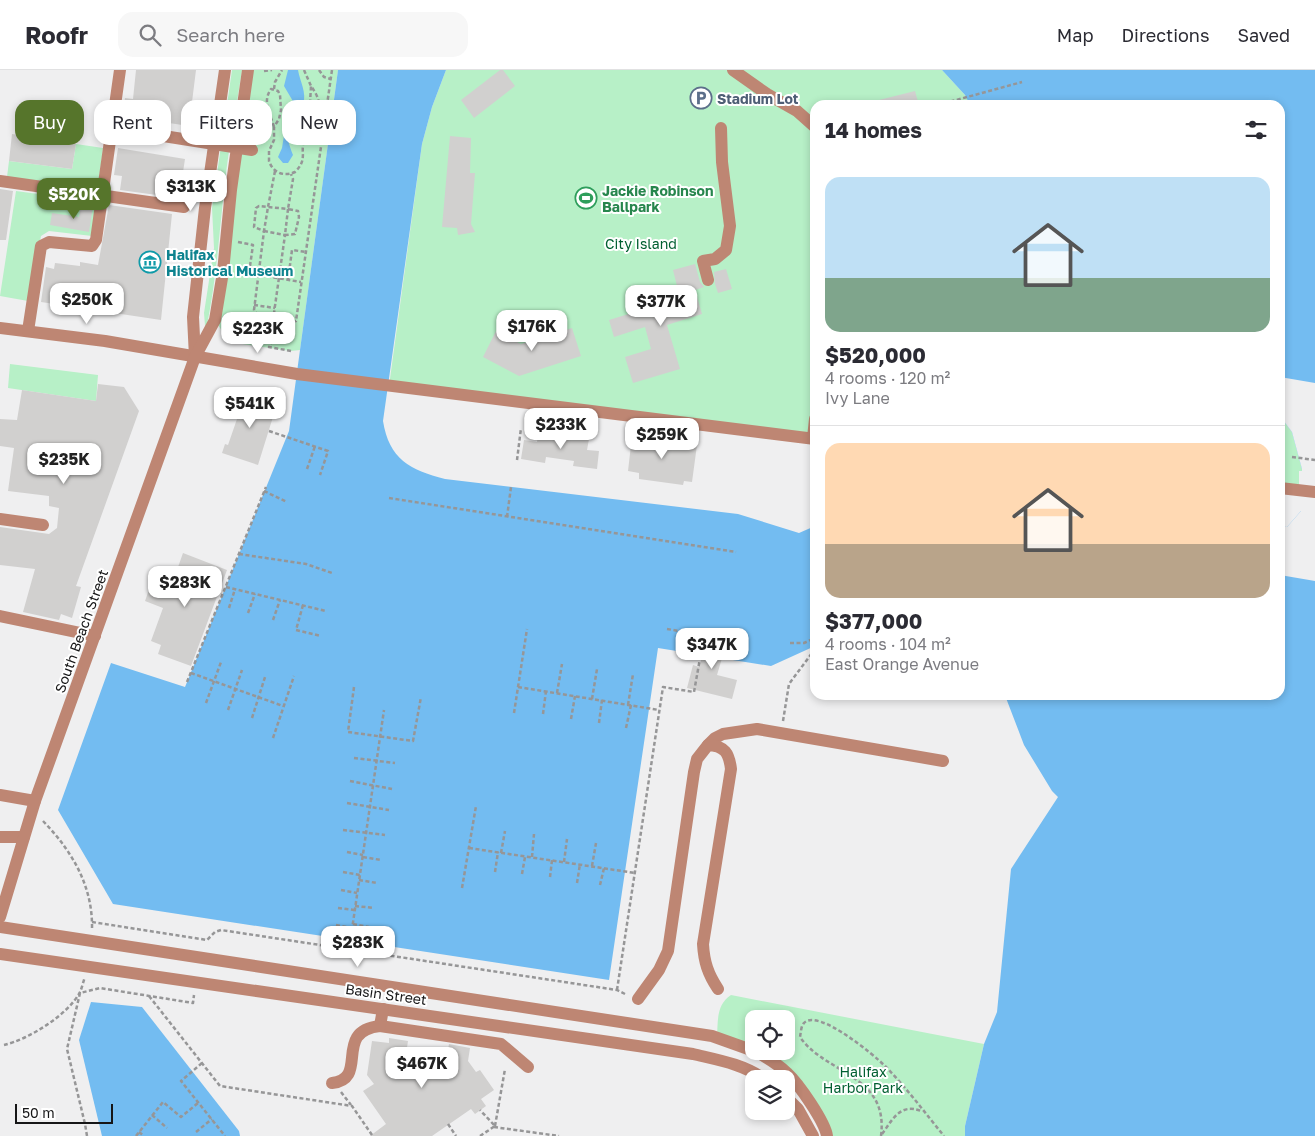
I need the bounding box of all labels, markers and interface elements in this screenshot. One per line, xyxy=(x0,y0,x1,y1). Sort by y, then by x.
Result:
search box xyxy=(118,12,468,57)
text: Roofr xyxy=(25,20,88,49)
icon: search xyxy=(136,21,164,49)
text: Search here xyxy=(176,23,285,46)
text: Map xyxy=(1057,24,1093,46)
text: Directions xyxy=(1121,24,1209,46)
text: Saved xyxy=(1237,24,1290,46)
parking icon: Stadium Lot xyxy=(689,86,713,110)
place label: Stadium Lot xyxy=(717,90,799,107)
chip: Buy xyxy=(15,100,84,145)
chip: Rent xyxy=(94,100,171,145)
chip: Filters xyxy=(181,100,272,145)
chip: New xyxy=(282,100,356,145)
icon: filters xyxy=(1242,116,1270,144)
text: 14 homes xyxy=(825,117,922,143)
pin: $313K xyxy=(156,170,226,212)
text: $313K xyxy=(166,176,216,196)
pin: $520K xyxy=(39,178,109,220)
place label: Jackie Robinson Ballpark xyxy=(602,182,713,215)
text: $520K xyxy=(48,184,100,204)
sports icon: Jackie Robinson Ballpark xyxy=(574,186,598,210)
icon: home xyxy=(1003,210,1093,300)
park label: City Island xyxy=(605,235,677,252)
place label: Halifax Historical Museum xyxy=(166,246,293,279)
museum icon: Halifax Historical Museum xyxy=(138,250,162,274)
pin: $250K xyxy=(52,282,122,325)
pin: $377K xyxy=(626,284,696,327)
text: $250K xyxy=(61,289,113,309)
text: $377K xyxy=(636,291,686,311)
pin: $176K xyxy=(497,310,567,352)
pin: $223K xyxy=(223,312,293,354)
text: $176K xyxy=(507,316,557,336)
text: $223K xyxy=(232,318,284,338)
text: $520,000 xyxy=(825,342,926,368)
text: 4 rooms · 120 m² xyxy=(825,368,950,388)
pin: $541K xyxy=(215,386,285,429)
text: Ivy Lane xyxy=(825,388,890,408)
text: $541K xyxy=(225,393,275,413)
pin: $233K xyxy=(526,408,596,450)
text: $233K xyxy=(535,414,587,434)
pin: $259K xyxy=(627,418,697,460)
text: $259K xyxy=(636,424,688,444)
pin: $235K xyxy=(29,442,99,485)
text: $235K xyxy=(38,449,90,469)
icon: home xyxy=(1003,475,1093,565)
pin: $283K xyxy=(150,566,220,608)
street label: South Beach Street xyxy=(51,567,111,695)
text: $283K xyxy=(159,572,211,592)
text: $377,000 xyxy=(825,608,922,634)
pin: $347K xyxy=(677,628,747,670)
text: $347K xyxy=(687,634,737,654)
text: 4 rooms · 104 m² xyxy=(825,634,951,654)
text: East Orange Avenue xyxy=(825,654,979,674)
pin: $283K xyxy=(323,926,393,968)
text: $283K xyxy=(332,932,384,952)
street label: Basin Street xyxy=(344,980,428,1008)
map controls xyxy=(745,1010,795,1120)
button: locate xyxy=(745,1010,795,1060)
pin: $467K xyxy=(387,1046,457,1089)
text: $467K xyxy=(396,1053,448,1073)
park label: Halifax Harbor Park xyxy=(823,1063,903,1096)
button: layers xyxy=(745,1070,795,1120)
scale bar xyxy=(15,1101,112,1124)
text: 50 m xyxy=(22,1104,55,1121)

